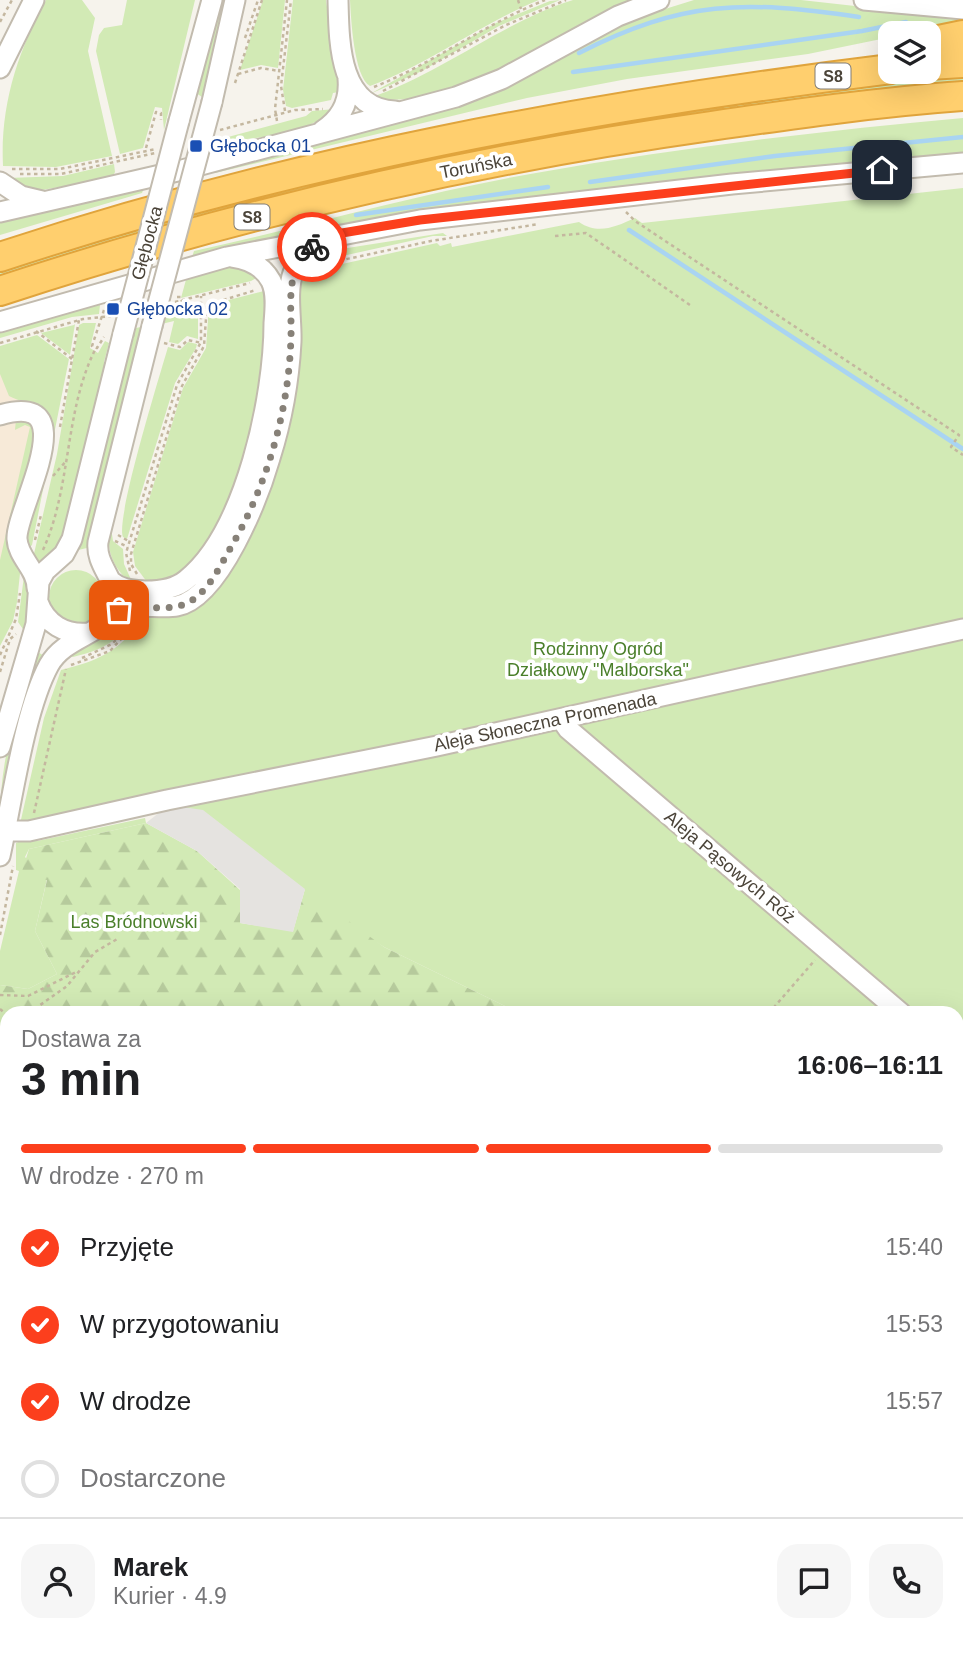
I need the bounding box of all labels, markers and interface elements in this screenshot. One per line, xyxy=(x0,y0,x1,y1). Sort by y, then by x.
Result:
map controls xyxy=(878,21,941,84)
button: layers xyxy=(878,21,941,84)
road number: S8 xyxy=(816,64,850,88)
place label: Głębocka 01 xyxy=(210,136,311,156)
marker: Głębocka 01 xyxy=(188,138,204,154)
pin xyxy=(852,140,912,200)
street label: Toruńska xyxy=(438,149,515,183)
icon: home xyxy=(863,151,901,189)
street label: Głębocka xyxy=(127,203,167,282)
road number: S8 xyxy=(234,204,270,230)
courier xyxy=(277,212,347,282)
icon: bike xyxy=(293,228,331,266)
place label: Głębocka 02 xyxy=(127,299,228,319)
marker: Głębocka 02 xyxy=(105,301,121,317)
pin xyxy=(89,580,149,640)
icon: bag xyxy=(100,591,138,629)
park label: Rodzinny Ogród Działkowy "Malborska" xyxy=(507,639,689,680)
street label: Aleja Słoneczna Promenada xyxy=(432,688,659,755)
street label: Aleja Pąsowych Róż xyxy=(661,807,799,927)
park label: Las Bródnowski xyxy=(70,912,198,932)
text: Dostawa za xyxy=(21,1026,141,1052)
text: 16:06–16:11 xyxy=(797,1050,943,1080)
text: 3 min xyxy=(21,1053,141,1105)
text: W drodze · 270 m xyxy=(21,1163,204,1189)
icon: check xyxy=(21,1229,59,1267)
text: Przyjęte xyxy=(80,1232,174,1262)
text: 15:40 xyxy=(885,1234,943,1260)
icon: check xyxy=(21,1306,59,1344)
text: W przygotowaniu xyxy=(80,1309,279,1339)
text: 15:53 xyxy=(885,1311,943,1337)
icon: check xyxy=(21,1383,59,1421)
text: W drodze xyxy=(80,1386,191,1416)
text: 15:57 xyxy=(885,1388,943,1414)
text: Dostarczone xyxy=(80,1463,226,1493)
button: person xyxy=(21,1544,95,1618)
button: chat xyxy=(777,1544,851,1618)
button: phone xyxy=(869,1544,943,1618)
text: Marek xyxy=(113,1552,188,1582)
text: Kurier · 4.9 xyxy=(113,1583,227,1609)

